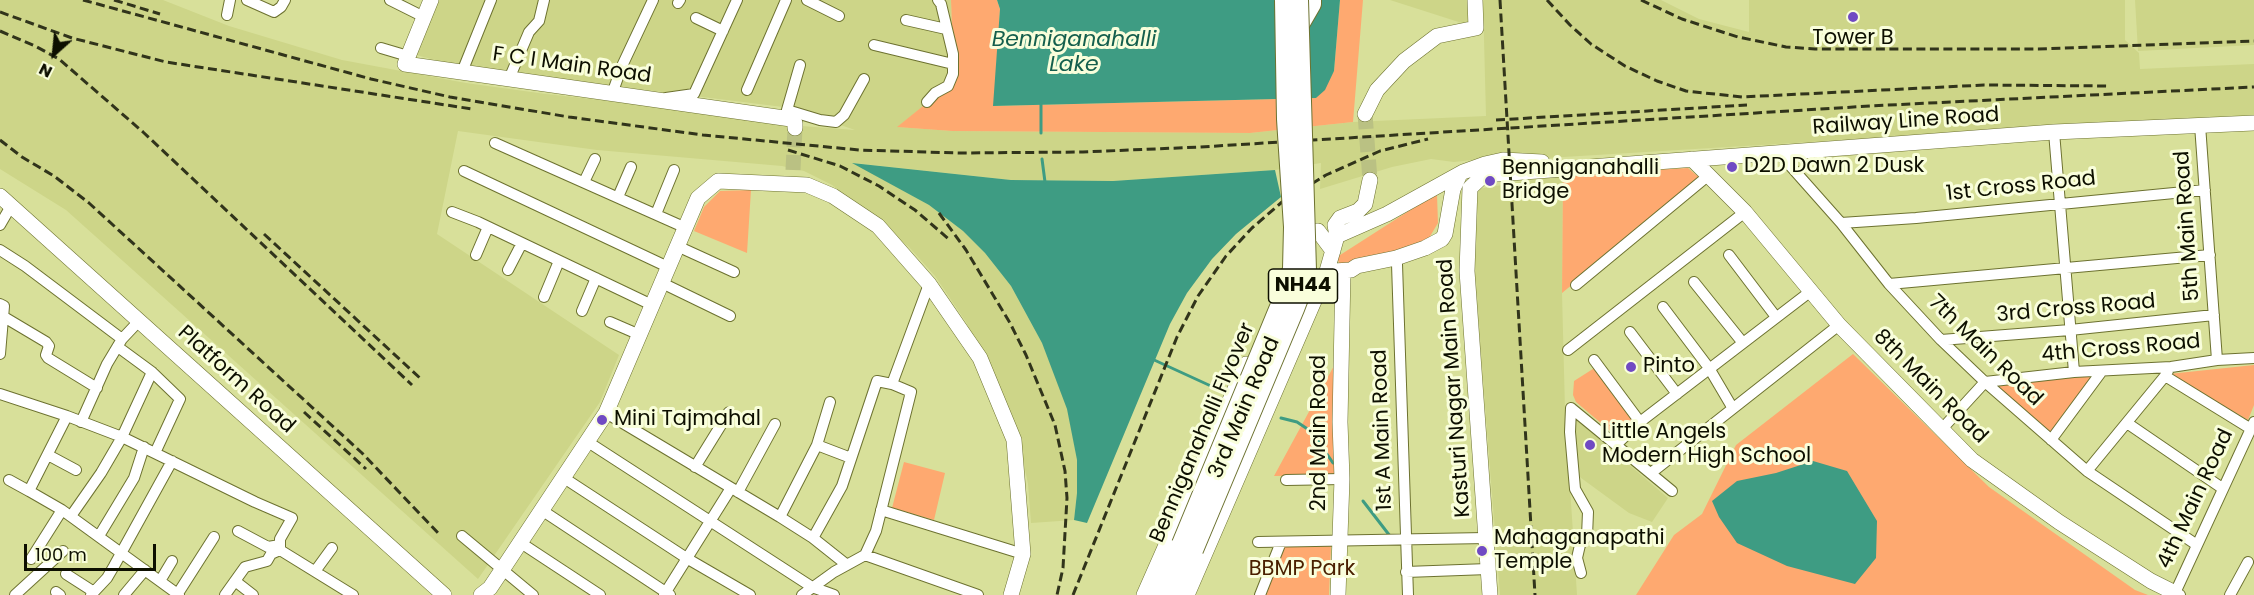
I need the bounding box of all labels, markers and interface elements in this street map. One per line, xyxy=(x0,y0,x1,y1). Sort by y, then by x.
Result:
marker: Tower B xyxy=(1846,10,1860,24)
north arrow xyxy=(24,24,84,84)
place label: Tower B xyxy=(1812,26,1894,52)
water label: Benniganahalli Lake xyxy=(992,27,1156,78)
street label: F C I Main Road xyxy=(491,42,653,90)
text: N xyxy=(35,58,56,83)
street label: Railway Line Road xyxy=(1812,103,2000,141)
street label: 5th Main Road xyxy=(2170,150,2206,302)
place label: D2D Dawn 2 Dusk xyxy=(1744,154,1924,180)
place label: Benniganahalli Bridge xyxy=(1502,156,1659,206)
marker: D2D Dawn 2 Dusk xyxy=(1725,160,1739,174)
street label: 1st Cross Road xyxy=(1945,167,2097,207)
marker: Benniganahalli Bridge xyxy=(1483,174,1497,188)
street label: Kasturi Nagar Main Road xyxy=(1433,258,1477,518)
road number: NH44 xyxy=(1268,269,1338,303)
street label: 3rd Cross Road xyxy=(1995,289,2157,329)
street label: 7th Main Road xyxy=(1923,290,2047,412)
street label: Benniganahalli Flyover xyxy=(1145,319,1261,547)
street label: Platform Road xyxy=(172,321,300,439)
street label: 8th Main Road xyxy=(1868,325,1992,449)
street label: 4th Cross Road xyxy=(2040,329,2202,369)
street label: 3rd Main Road xyxy=(1204,334,1286,482)
street label: 1st A Main Road xyxy=(1368,349,1398,511)
place label: Pinto xyxy=(1643,354,1695,380)
street label: 2nd Main Road xyxy=(1307,355,1333,511)
marker: Pinto xyxy=(1624,360,1638,374)
place label: Mini Tajmahal xyxy=(614,407,761,433)
marker: Mini Tajmahal xyxy=(595,413,609,427)
place label: Little Angels Modern High School xyxy=(1602,420,1811,470)
street label: 4th Main Road xyxy=(2153,425,2239,573)
marker: Little Angels Modern High School xyxy=(1583,438,1597,452)
place label: Mahaganapathi Temple xyxy=(1494,526,1665,576)
scale bar xyxy=(27,532,159,570)
text: 100 m xyxy=(35,542,87,567)
marker: Mahaganapathi Temple xyxy=(1475,544,1489,558)
park label: BBMP Park xyxy=(1249,557,1355,583)

